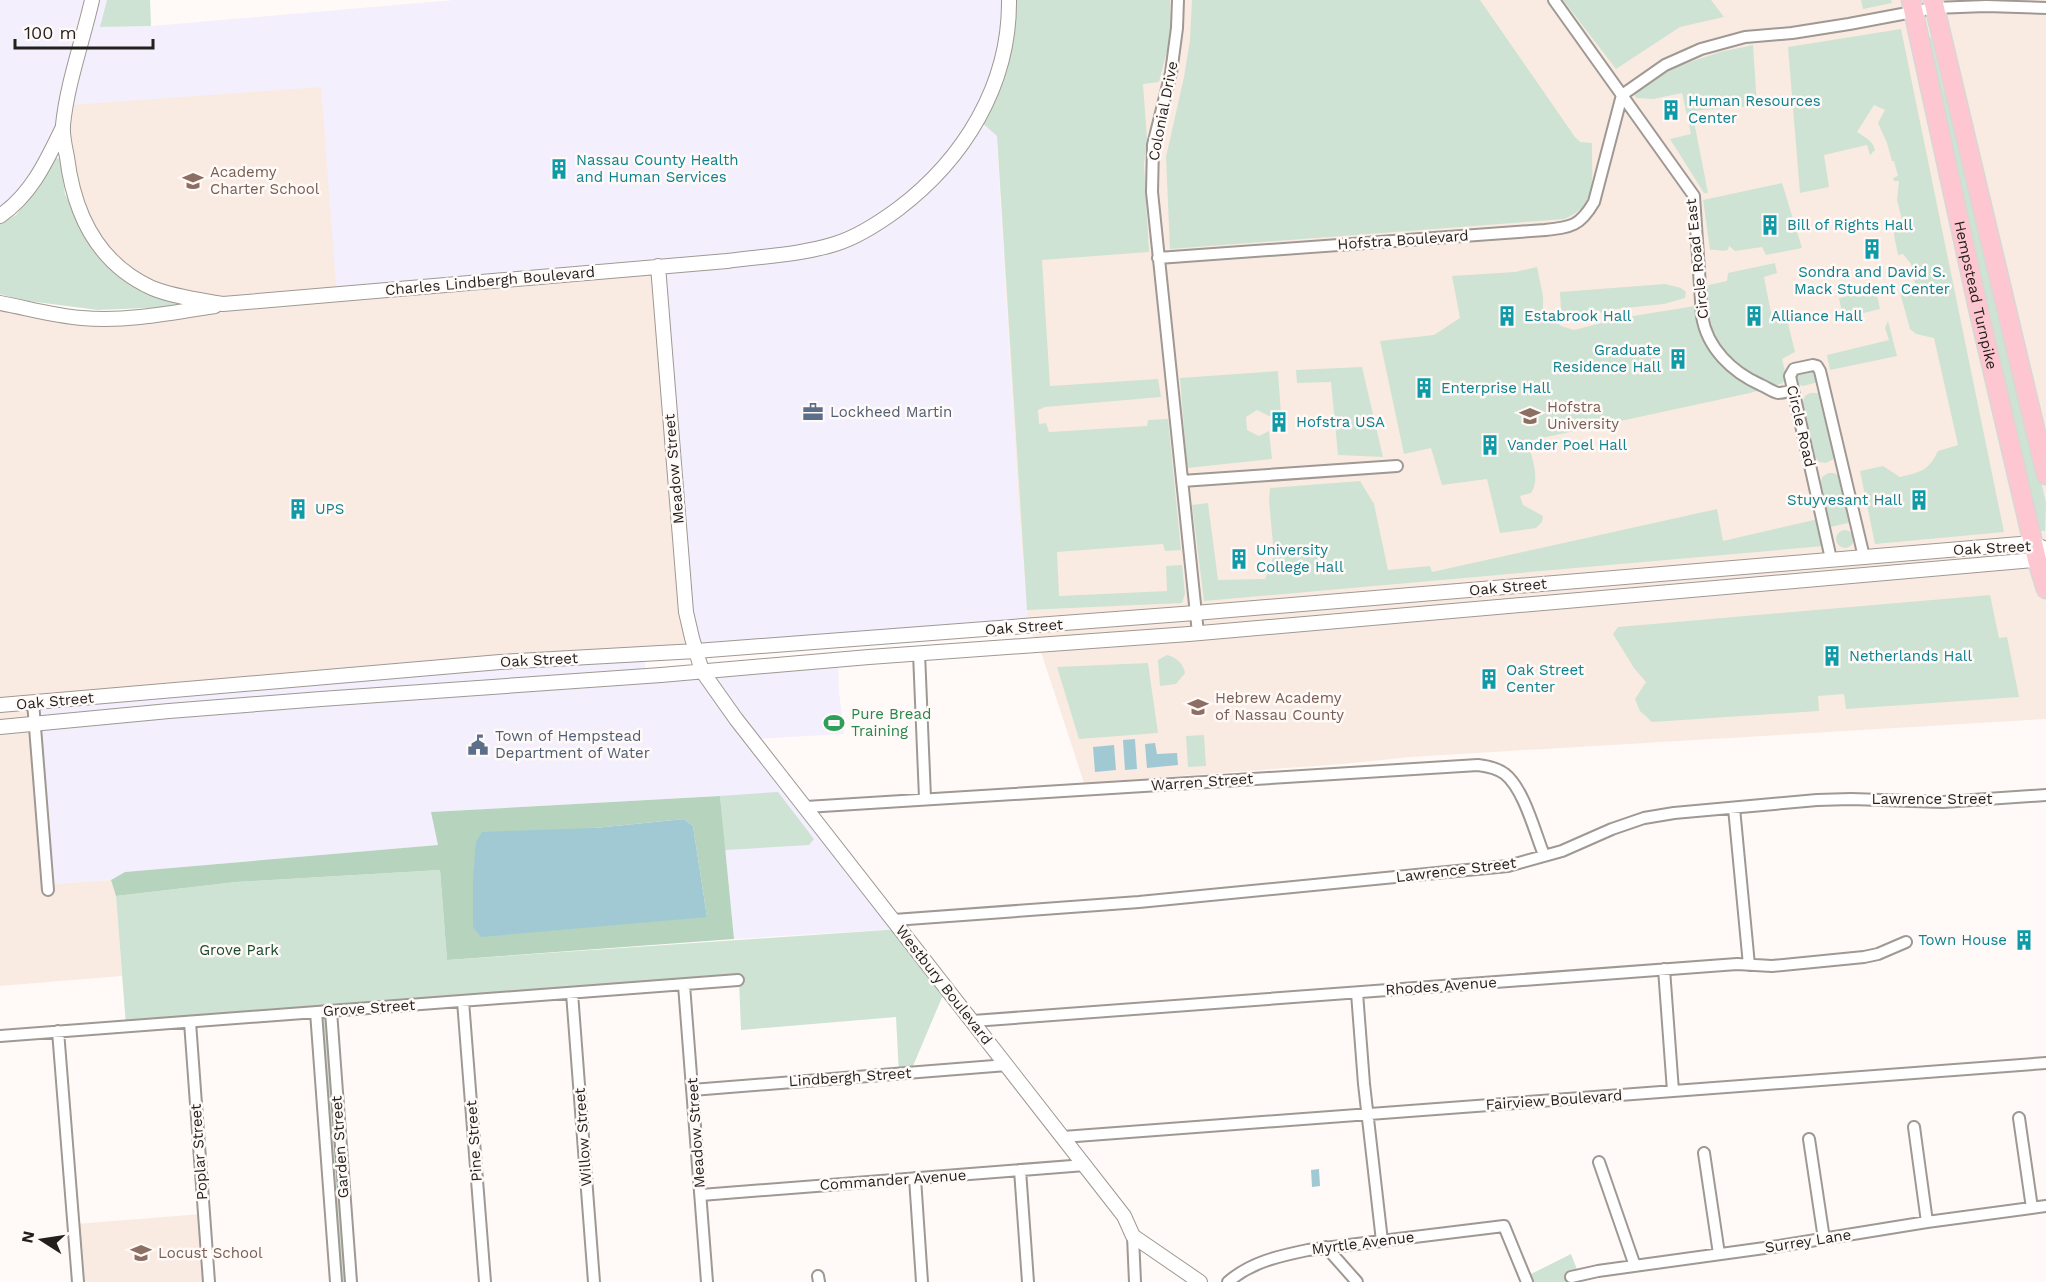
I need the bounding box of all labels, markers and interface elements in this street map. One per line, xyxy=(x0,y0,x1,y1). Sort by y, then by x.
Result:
scale bar xyxy=(15,12,153,50)
text: 100 m xyxy=(24,22,77,43)
street label: Colonial Drive xyxy=(1145,60,1181,162)
place label: Human Resources Center xyxy=(1688,92,1821,127)
building icon: Human Resources Center xyxy=(1659,98,1683,122)
place label: Nassau County Health and Human Services xyxy=(576,151,738,186)
building icon: Nassau County Health and Human Services xyxy=(547,157,571,181)
place label: Academy Charter School xyxy=(210,163,320,198)
school or university icon: Academy Charter School xyxy=(181,169,205,193)
street label: Circle Road East xyxy=(1682,197,1712,320)
building icon: Bill of Rights Hall xyxy=(1758,213,1782,237)
place label: Bill of Rights Hall xyxy=(1787,216,1913,234)
street label: Hempstead Turnpike xyxy=(1950,219,2001,371)
street label: Hofstra Boulevard xyxy=(1337,226,1469,254)
building icon: Sondra and David S. Mack Student Center xyxy=(1860,237,1884,261)
street label: Charles Lindbergh Boulevard xyxy=(384,263,596,299)
place label: Sondra and David S. Mack Student Center xyxy=(1794,263,1950,298)
building icon: Estabrook Hall xyxy=(1495,304,1519,328)
building icon: Alliance Hall xyxy=(1742,304,1766,328)
place label: Estabrook Hall xyxy=(1524,307,1632,325)
place label: Alliance Hall xyxy=(1771,307,1863,325)
place label: Graduate Residence Hall xyxy=(1553,341,1661,376)
building icon: Graduate Residence Hall xyxy=(1666,347,1690,371)
building icon: Enterprise Hall xyxy=(1412,376,1436,400)
place label: Enterprise Hall xyxy=(1441,379,1551,397)
street label: Circle Road xyxy=(1783,383,1819,469)
place label: Hofstra University xyxy=(1547,398,1619,433)
office icon: Lockheed Martin xyxy=(801,400,825,424)
place label: Lockheed Martin xyxy=(830,403,952,421)
school or university icon: Hofstra University xyxy=(1518,404,1542,428)
building icon: Hofstra USA xyxy=(1267,410,1291,434)
street label: Meadow Street xyxy=(660,412,688,525)
place label: Hofstra USA xyxy=(1296,413,1385,431)
building icon: Vander Poel Hall xyxy=(1478,433,1502,457)
place label: Vander Poel Hall xyxy=(1507,436,1627,454)
building icon: Stuyvesant Hall xyxy=(1907,488,1931,512)
place label: Stuyvesant Hall xyxy=(1787,491,1902,509)
building icon: UPS xyxy=(286,497,310,521)
place label: UPS xyxy=(315,500,344,518)
street label: Oak Street xyxy=(1953,537,2032,559)
place label: University College Hall xyxy=(1256,541,1344,576)
building icon: University College Hall xyxy=(1227,547,1251,571)
street label: Oak Street xyxy=(1468,575,1548,599)
street label: Oak Street xyxy=(984,615,1064,639)
building icon: Netherlands Hall xyxy=(1820,644,1844,668)
place label: Netherlands Hall xyxy=(1849,647,1972,665)
street label: Oak Street xyxy=(500,649,579,671)
place label: Oak Street Center xyxy=(1506,661,1585,696)
building icon: Oak Street Center xyxy=(1477,667,1501,691)
street label: Oak Street xyxy=(15,689,95,713)
place label: Hebrew Academy of Nassau County xyxy=(1215,689,1344,724)
school or university icon: Hebrew Academy of Nassau County xyxy=(1186,695,1210,719)
place label: Pure Bread Training xyxy=(851,705,931,740)
sports icon: Pure Bread Training xyxy=(822,711,846,735)
place label: Town of Hempstead Department of Water xyxy=(495,727,650,762)
public building icon: Town of Hempstead Department of Water xyxy=(466,733,490,757)
street label: Warren Street xyxy=(1150,769,1254,795)
street label: Lawrence Street xyxy=(1872,790,1993,808)
street label: Lawrence Street xyxy=(1395,854,1518,886)
street label: Westbury Boulevard xyxy=(892,922,996,1048)
building icon: Town House xyxy=(2012,928,2036,952)
place label: Town House xyxy=(1918,931,2007,949)
park label: Grove Park xyxy=(199,941,279,959)
street label: Rhodes Avenue xyxy=(1385,973,1497,999)
street label: Grove Street xyxy=(322,996,416,1020)
street label: Lindbergh Street xyxy=(788,1064,913,1090)
street label: Meadow Street xyxy=(683,1077,709,1189)
street label: Willow Street xyxy=(571,1086,595,1187)
street label: Fairview Boulevard xyxy=(1485,1086,1623,1114)
street label: Garden Street xyxy=(327,1094,353,1199)
street label: Pine Street xyxy=(462,1099,486,1182)
street label: Poplar Street xyxy=(187,1103,211,1201)
street label: Commander Avenue xyxy=(819,1166,967,1194)
north arrow xyxy=(12,1210,72,1270)
street label: Surrey Lane xyxy=(1764,1225,1852,1257)
street label: Myrtle Avenue xyxy=(1311,1228,1415,1258)
text: N xyxy=(17,1229,38,1245)
school or university icon: Locust School xyxy=(129,1241,153,1265)
place label: Locust School xyxy=(158,1244,263,1262)

